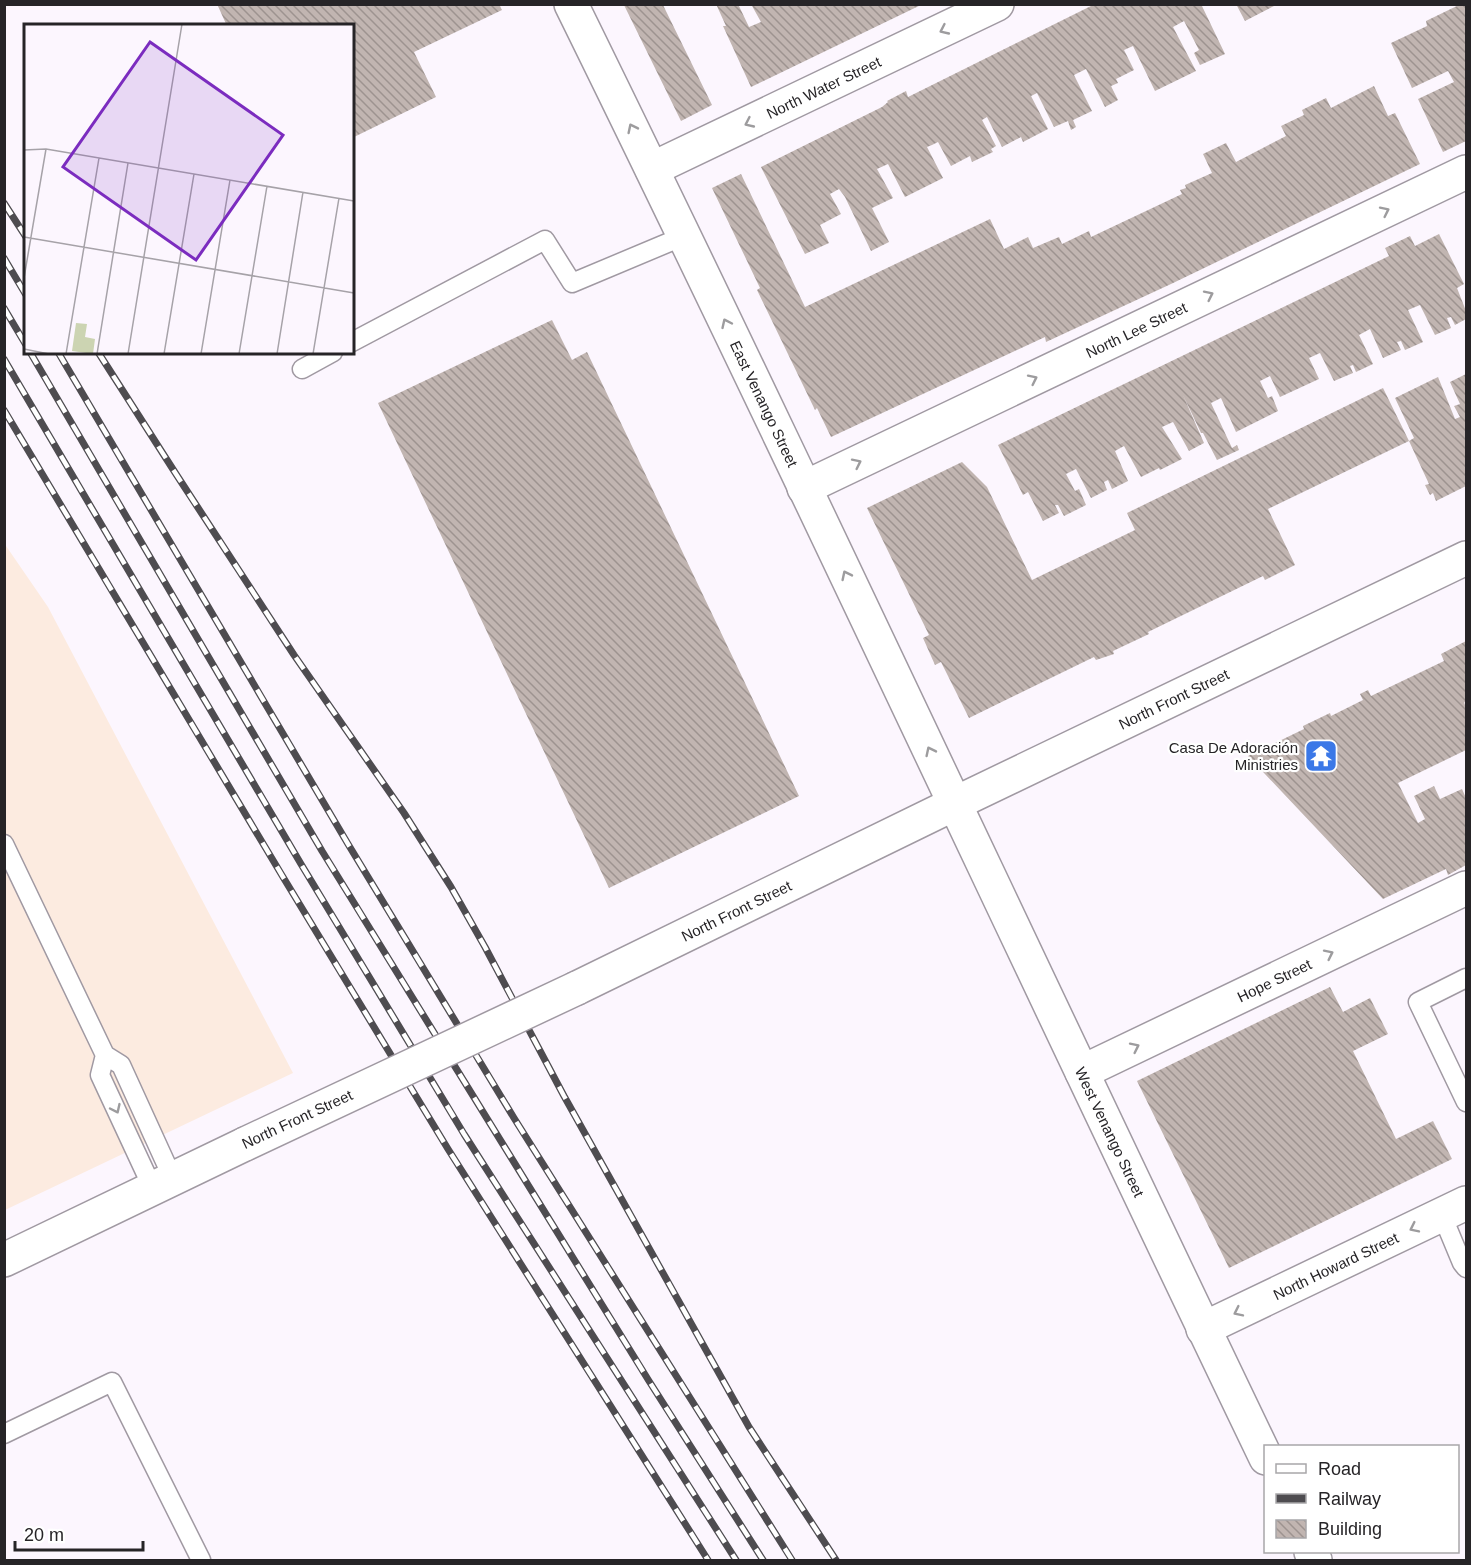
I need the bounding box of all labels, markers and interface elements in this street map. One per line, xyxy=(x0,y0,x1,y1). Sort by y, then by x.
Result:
one-way arrow xyxy=(940,22,951,34)
inset map xyxy=(24,24,354,354)
street label: North Water Street xyxy=(764,52,884,122)
one-way arrow xyxy=(745,115,756,127)
one-way arrow xyxy=(628,124,640,135)
one-way arrow xyxy=(1378,206,1389,218)
one-way arrow xyxy=(1202,290,1213,302)
street label: North Lee Street xyxy=(1083,298,1190,361)
one-way arrow xyxy=(721,318,733,329)
street label: East Venango Street xyxy=(727,338,802,470)
one-way arrow xyxy=(1026,374,1037,386)
one-way arrow xyxy=(850,458,861,470)
one-way arrow xyxy=(841,570,853,581)
street label: North Front Street xyxy=(1116,665,1232,732)
temple icon: Casa De Adoración Ministries xyxy=(1303,738,1339,774)
place label: Casa De Adoración Ministries xyxy=(1169,739,1298,773)
one-way arrow xyxy=(926,746,938,757)
street label: North Front Street xyxy=(678,876,795,944)
one-way arrow xyxy=(1323,950,1334,961)
street label: Hope Street xyxy=(1234,955,1315,1005)
one-way arrow xyxy=(1128,1043,1139,1055)
street label: West Venango Street xyxy=(1072,1064,1149,1200)
street label: North Front Street xyxy=(239,1086,356,1152)
one-way arrow xyxy=(108,1103,120,1114)
one-way arrow xyxy=(1409,1221,1420,1233)
street label: North Howard Street xyxy=(1270,1228,1402,1303)
one-way arrow xyxy=(1233,1305,1244,1317)
legend xyxy=(1264,1445,1459,1553)
text: Road xyxy=(1318,1459,1361,1479)
text: Railway xyxy=(1318,1489,1381,1509)
scale bar xyxy=(15,1514,142,1552)
text: Building xyxy=(1318,1519,1382,1539)
text: 20 m xyxy=(24,1525,64,1545)

